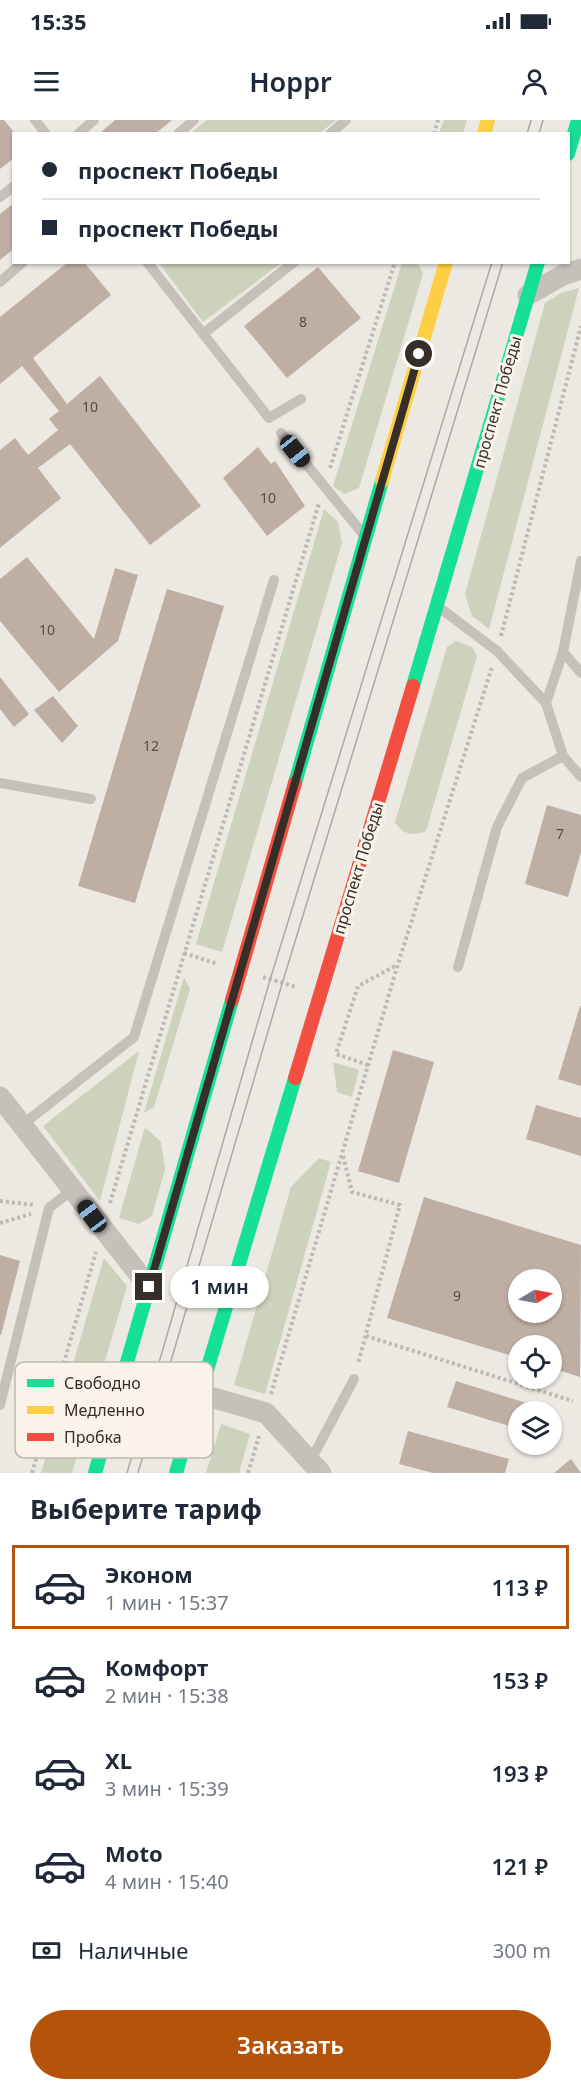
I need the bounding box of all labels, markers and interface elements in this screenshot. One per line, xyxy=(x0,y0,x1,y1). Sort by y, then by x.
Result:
text: 15:35 xyxy=(30,6,87,36)
text: Hoppr xyxy=(249,63,332,100)
icon: menu xyxy=(30,65,63,98)
icon: person xyxy=(518,65,551,98)
text: проспект Победы xyxy=(78,155,279,185)
text: проспект Победы xyxy=(78,213,279,243)
house number: 8 xyxy=(299,312,307,331)
street label: проспект Победы xyxy=(468,333,526,471)
route start xyxy=(405,340,432,367)
house number: 10 xyxy=(82,397,98,416)
car xyxy=(277,431,313,471)
house number: 10 xyxy=(260,488,276,507)
house number: 10 xyxy=(39,620,55,639)
house number: 12 xyxy=(143,736,159,755)
street label: проспект Победы xyxy=(327,799,389,937)
house number: 7 xyxy=(556,824,564,843)
car xyxy=(74,1196,110,1236)
callout: 1 мин xyxy=(170,1266,269,1308)
north arrow xyxy=(508,1269,562,1323)
map controls xyxy=(508,1269,562,1455)
route end xyxy=(135,1273,162,1300)
text: 1 мин xyxy=(190,1273,249,1300)
house number: 9 xyxy=(453,1286,461,1305)
button: locate xyxy=(508,1335,562,1389)
legend xyxy=(15,1362,213,1458)
text: Свободно xyxy=(64,1372,141,1394)
text: Медленно xyxy=(64,1399,145,1421)
button: layers xyxy=(508,1401,562,1455)
text: Пробка xyxy=(64,1426,122,1448)
text: Выберите тариф xyxy=(30,1490,262,1527)
text: Эконом xyxy=(105,1559,193,1589)
icon: car xyxy=(33,1560,87,1614)
text: 113 ₽ xyxy=(491,1572,548,1602)
text: 1 мин · 15:37 xyxy=(105,1589,229,1616)
text: Комфорт xyxy=(105,1652,208,1682)
icon: car xyxy=(33,1653,87,1707)
text: 153 ₽ xyxy=(491,1665,548,1695)
text: 2 мин · 15:38 xyxy=(105,1682,229,1709)
text: XL xyxy=(105,1745,132,1775)
icon: car xyxy=(33,1746,87,1800)
text: 193 ₽ xyxy=(491,1758,548,1788)
text: 3 мин · 15:39 xyxy=(105,1775,229,1802)
text: Moto xyxy=(105,1838,163,1868)
icon: car xyxy=(33,1839,87,1893)
text: 121 ₽ xyxy=(491,1851,548,1881)
text: 4 мин · 15:40 xyxy=(105,1868,229,1895)
icon: cash xyxy=(30,1934,63,1967)
text: Наличные xyxy=(78,1935,188,1965)
text: 300 m xyxy=(493,1937,551,1964)
button: Заказать xyxy=(30,2010,551,2079)

